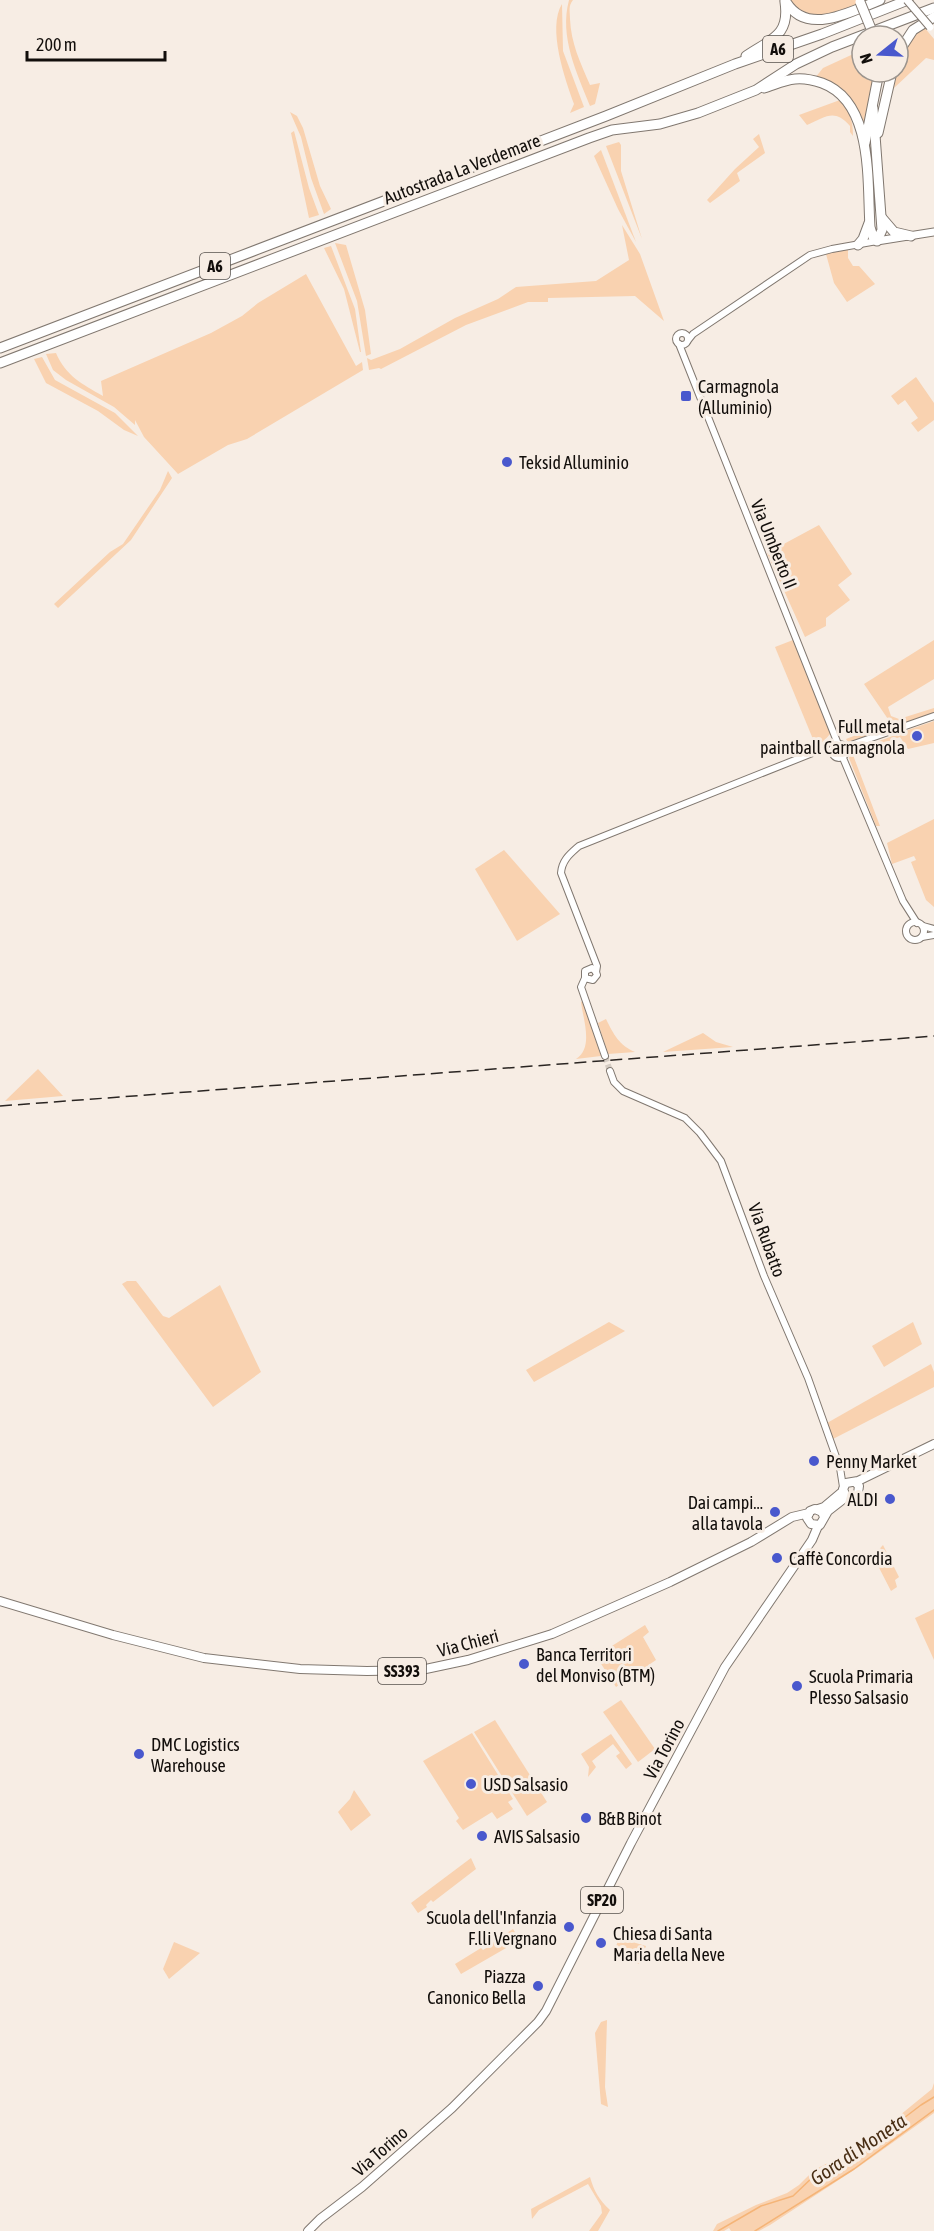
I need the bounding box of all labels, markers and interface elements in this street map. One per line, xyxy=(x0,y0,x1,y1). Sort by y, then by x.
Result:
scale bar xyxy=(27,24,165,62)
north arrow xyxy=(850,24,910,84)
text: 200 m xyxy=(36,34,77,55)
road number: A6 xyxy=(763,36,793,62)
text: N xyxy=(856,51,876,66)
street label: Autostrada La Verdemare xyxy=(381,129,543,209)
road number: A6 xyxy=(200,253,230,279)
place label: Carmagnola (Alluminio) xyxy=(698,376,779,418)
marker: Carmagnola (Alluminio) xyxy=(679,389,693,403)
place label: Teksid Alluminio xyxy=(519,452,629,473)
marker: Teksid Alluminio xyxy=(500,455,514,469)
street label: Via Umberto II xyxy=(747,496,801,592)
place label: Full metal paintball Carmagnola xyxy=(760,716,905,758)
marker: Full metal paintball Carmagnola xyxy=(910,729,924,743)
street label: Via Rubatto xyxy=(744,1200,790,1280)
place label: Penny Market xyxy=(826,1451,917,1472)
marker: Penny Market xyxy=(807,1454,821,1468)
place label: ALDI xyxy=(848,1489,878,1510)
place label: Dai campi... alla tavola xyxy=(688,1492,763,1534)
marker: ALDI xyxy=(883,1492,897,1506)
marker: Dai campi... alla tavola xyxy=(768,1505,782,1519)
place label: Caffè Concordia xyxy=(789,1548,893,1569)
marker: Caffè Concordia xyxy=(770,1551,784,1565)
street label: Via Chieri xyxy=(435,1625,501,1661)
place label: Banca Territori del Monviso (BTM) xyxy=(536,1644,655,1686)
marker: Banca Territori del Monviso (BTM) xyxy=(517,1657,531,1671)
road number: SS393 xyxy=(378,1658,426,1684)
place label: Scuola Primaria Plesso Salsasio xyxy=(809,1666,913,1708)
marker: Scuola Primaria Plesso Salsasio xyxy=(790,1679,804,1693)
street label: Via Torino xyxy=(639,1715,689,1783)
place label: DMC Logistics Warehouse xyxy=(151,1734,240,1776)
marker: DMC Logistics Warehouse xyxy=(132,1747,146,1761)
place label: USD Salsasio xyxy=(483,1774,568,1795)
marker: USD Salsasio xyxy=(464,1777,478,1791)
place label: B&B Binot xyxy=(598,1808,662,1829)
marker: B&B Binot xyxy=(579,1811,593,1825)
place label: AVIS Salsasio xyxy=(494,1826,580,1847)
marker: AVIS Salsasio xyxy=(475,1829,489,1843)
road number: SP20 xyxy=(581,1887,623,1913)
place label: Scuola dell'Infanzia F.lli Vergnano xyxy=(426,1907,557,1949)
marker: Scuola dell'Infanzia F.lli Vergnano xyxy=(562,1920,576,1934)
place label: Chiesa di Santa Maria della Neve xyxy=(613,1923,725,1965)
marker: Chiesa di Santa Maria della Neve xyxy=(594,1936,608,1950)
place label: Piazza Canonico Bella xyxy=(427,1966,526,2008)
marker: Piazza Canonico Bella xyxy=(531,1979,545,1993)
water label: Gora di Moneta xyxy=(806,2109,910,2189)
street label: Via Torino xyxy=(348,2122,412,2180)

